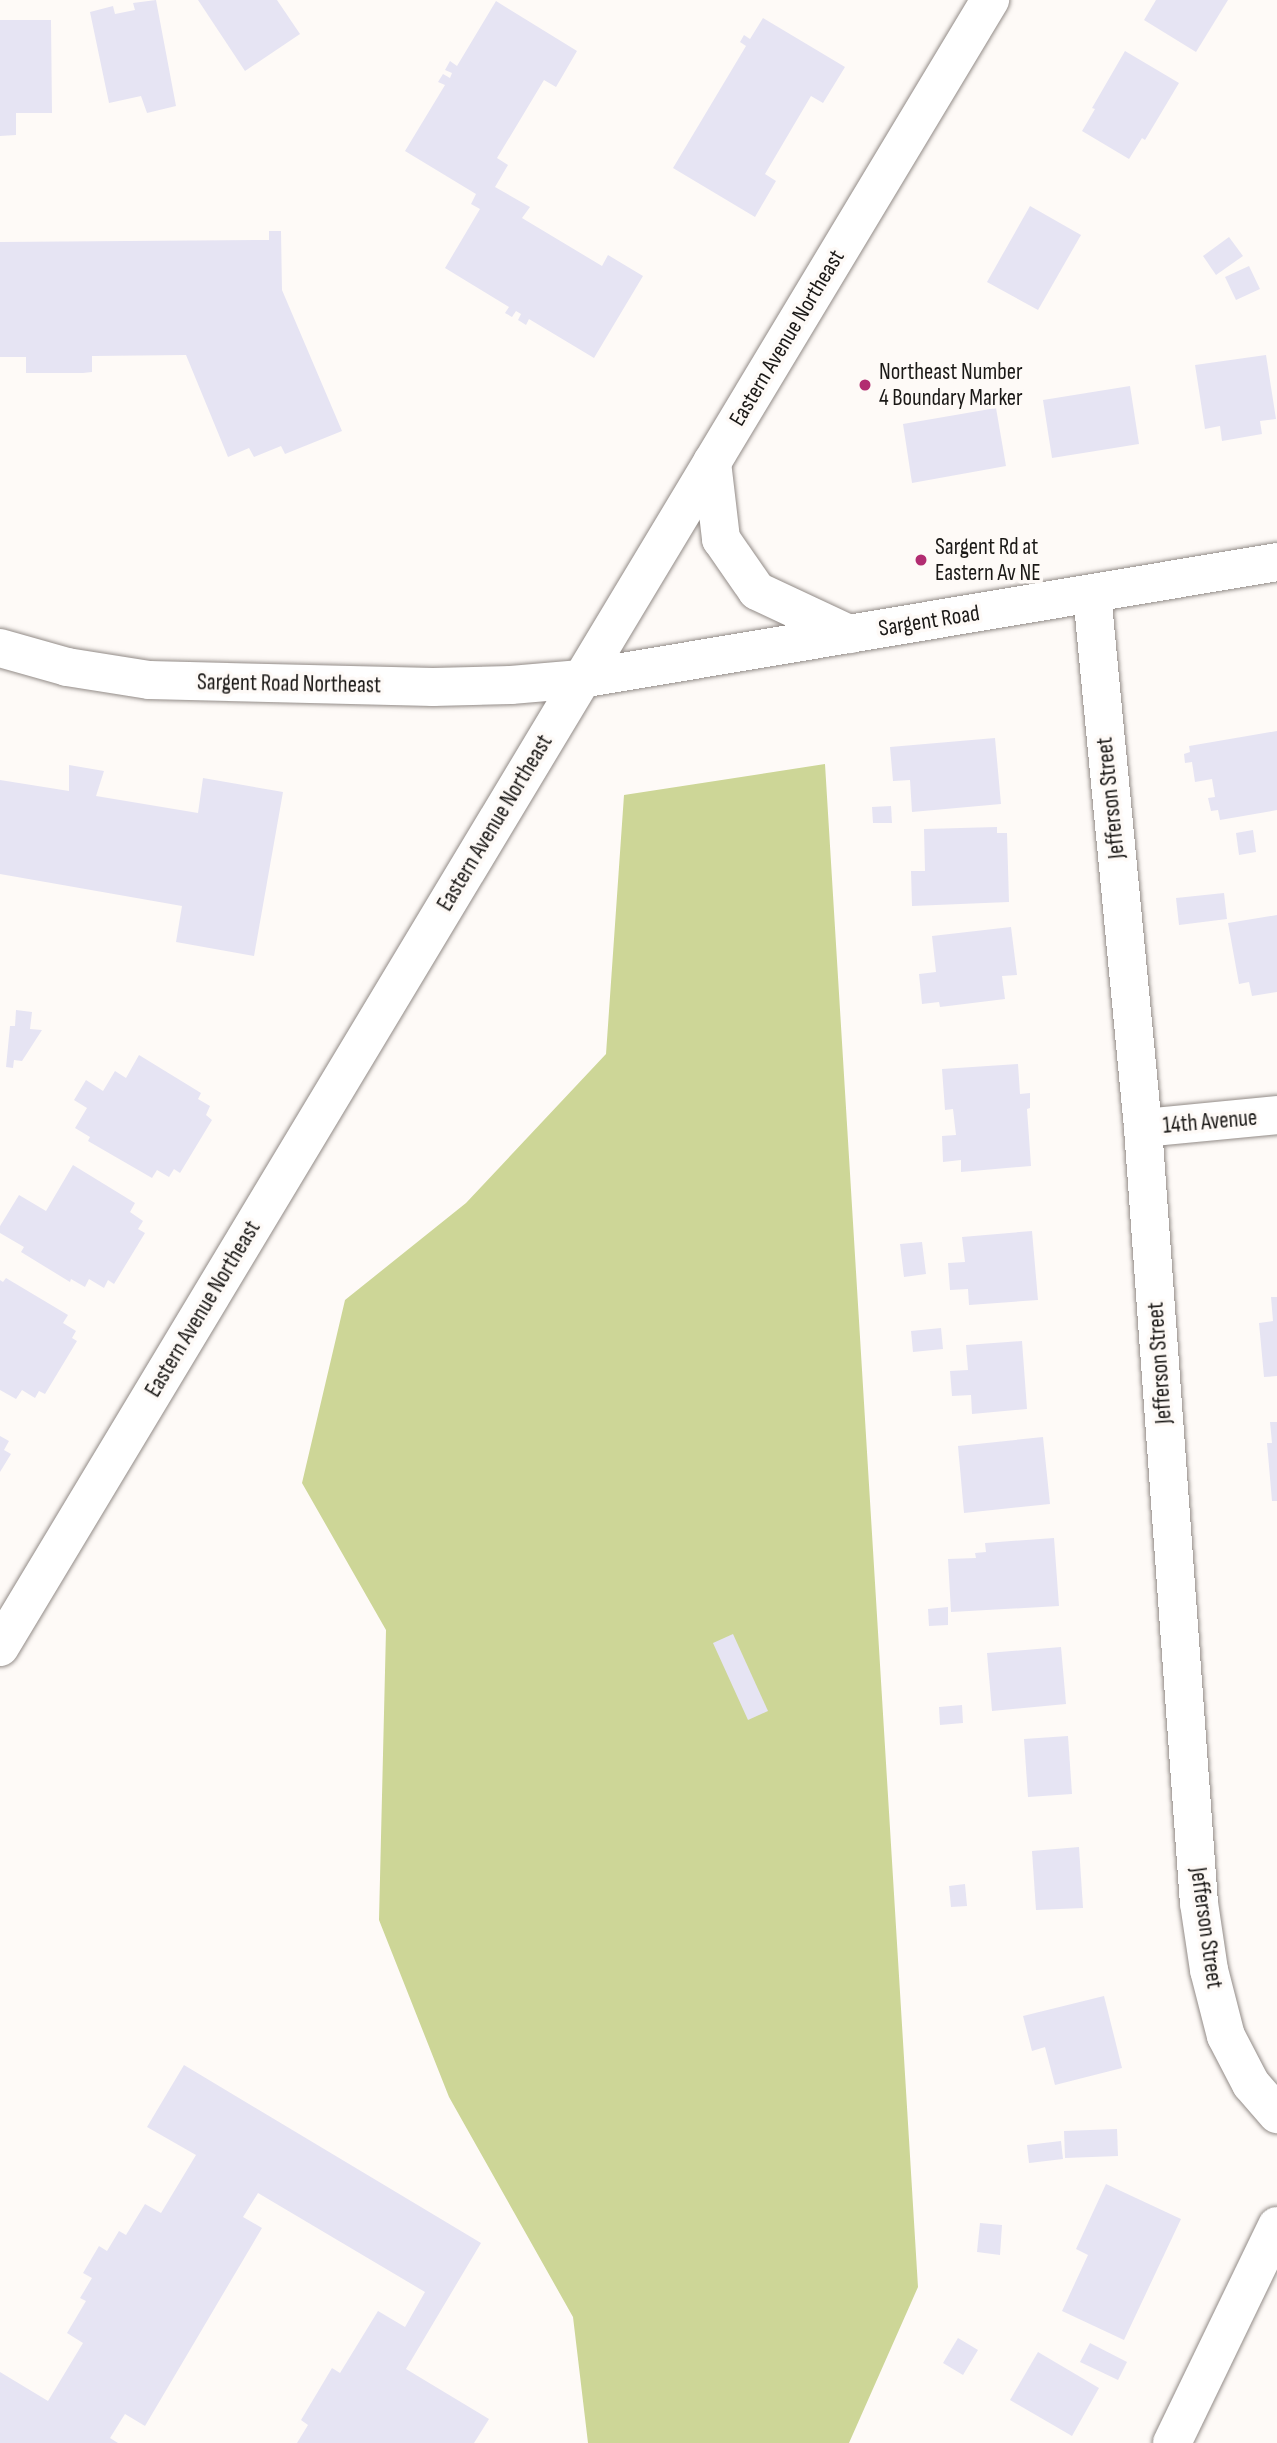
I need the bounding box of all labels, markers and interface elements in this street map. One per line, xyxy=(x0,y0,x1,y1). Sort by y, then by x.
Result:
street label: Eastern Avenue Northeast xyxy=(723,245,851,431)
place label: Northeast Number 4 Boundary Marker xyxy=(879,358,1023,412)
marker: Northeast Number 4 Boundary Marker xyxy=(857,377,873,393)
place label: Sargent Rd at Eastern Av NE xyxy=(935,533,1041,587)
marker: Sargent Rd at Eastern Av NE xyxy=(913,552,929,568)
street label: Sargent Road xyxy=(876,599,982,643)
street label: Sargent Road Northeast xyxy=(197,669,381,699)
street label: Eastern Avenue Northeast xyxy=(431,730,559,916)
street label: Jefferson Street xyxy=(1091,736,1131,860)
street label: 14th Avenue xyxy=(1162,1104,1258,1140)
street label: Eastern Avenue Northeast xyxy=(139,1216,267,1402)
street label: Jefferson Street xyxy=(1142,1301,1178,1425)
street label: Jefferson Street xyxy=(1184,1866,1228,1990)

